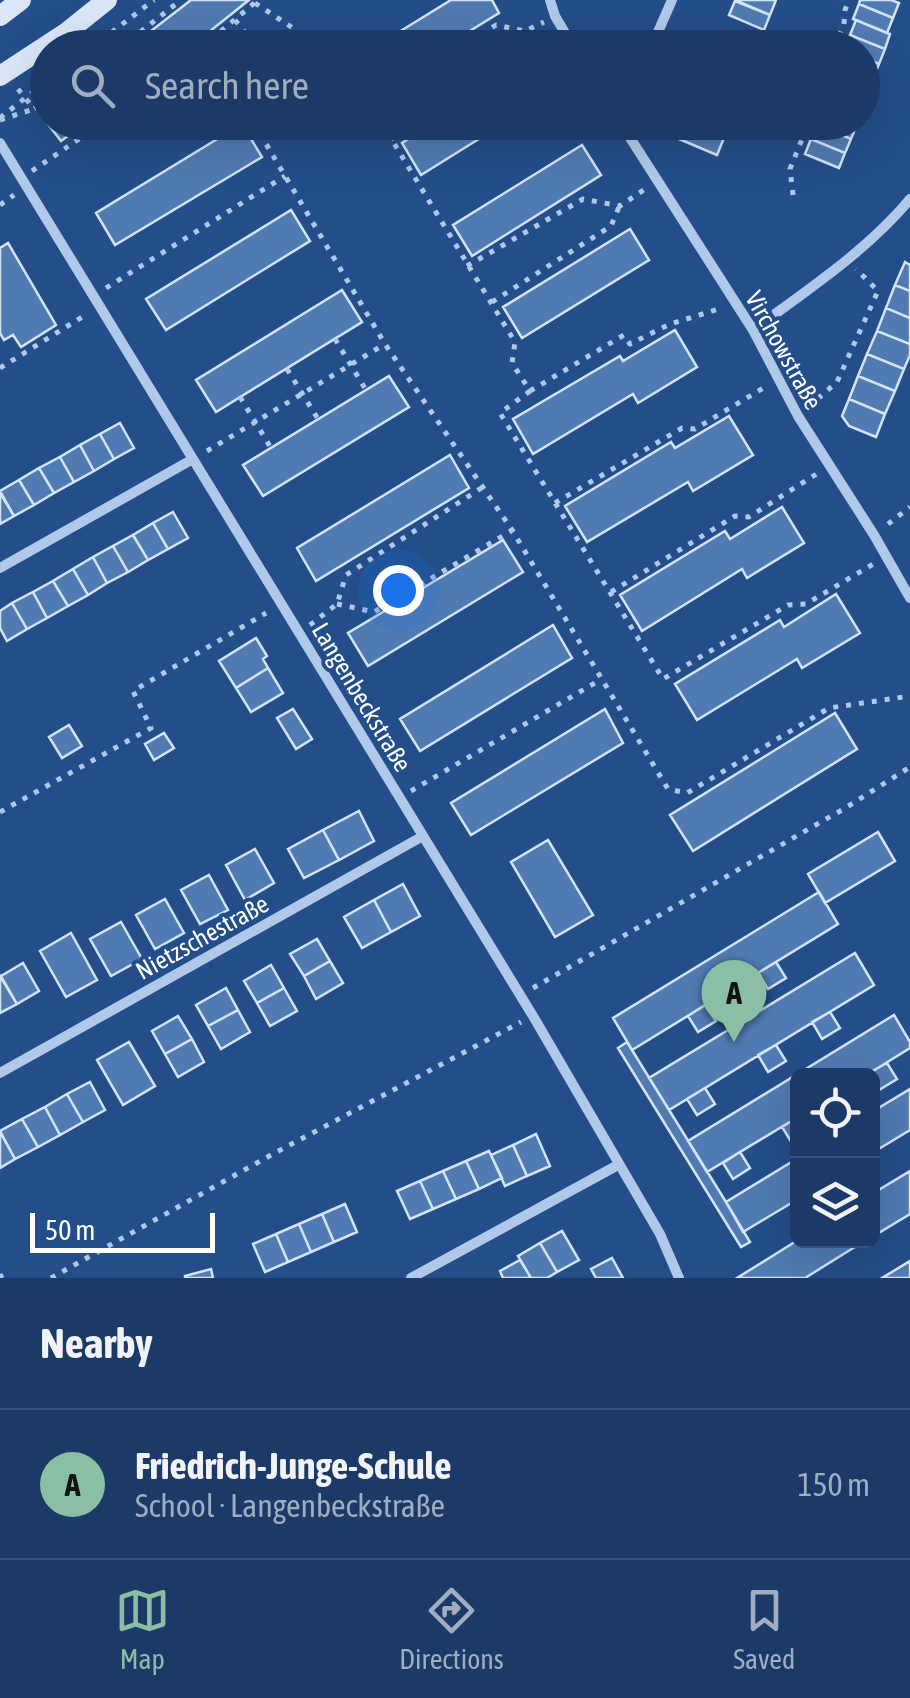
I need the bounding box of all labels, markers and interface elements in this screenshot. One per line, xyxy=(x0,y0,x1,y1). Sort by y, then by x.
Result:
search box xyxy=(30,30,880,140)
icon: search xyxy=(65,58,120,113)
text: Search here xyxy=(145,64,309,107)
street label: Virchowstraße xyxy=(740,286,828,414)
your location xyxy=(373,565,424,616)
street label: Langenbeckstraße xyxy=(307,618,417,776)
street label: Nietzschestraße xyxy=(131,889,273,985)
pin: A xyxy=(702,960,766,1042)
map controls xyxy=(790,1068,880,1248)
button: locate xyxy=(790,1068,880,1158)
button: layers xyxy=(790,1158,880,1248)
scale bar xyxy=(30,1208,215,1252)
text: 50 m xyxy=(45,1214,95,1246)
text: Nearby xyxy=(40,1319,153,1367)
text: Friedrich-Junge-Schule xyxy=(135,1444,452,1487)
text: A xyxy=(65,1466,80,1503)
text: 150 m xyxy=(797,1466,870,1503)
text: School · Langenbeckstraße xyxy=(135,1487,445,1524)
tab: Map xyxy=(115,1583,170,1675)
tab: Directions xyxy=(399,1583,504,1675)
tab: Saved xyxy=(733,1583,795,1675)

